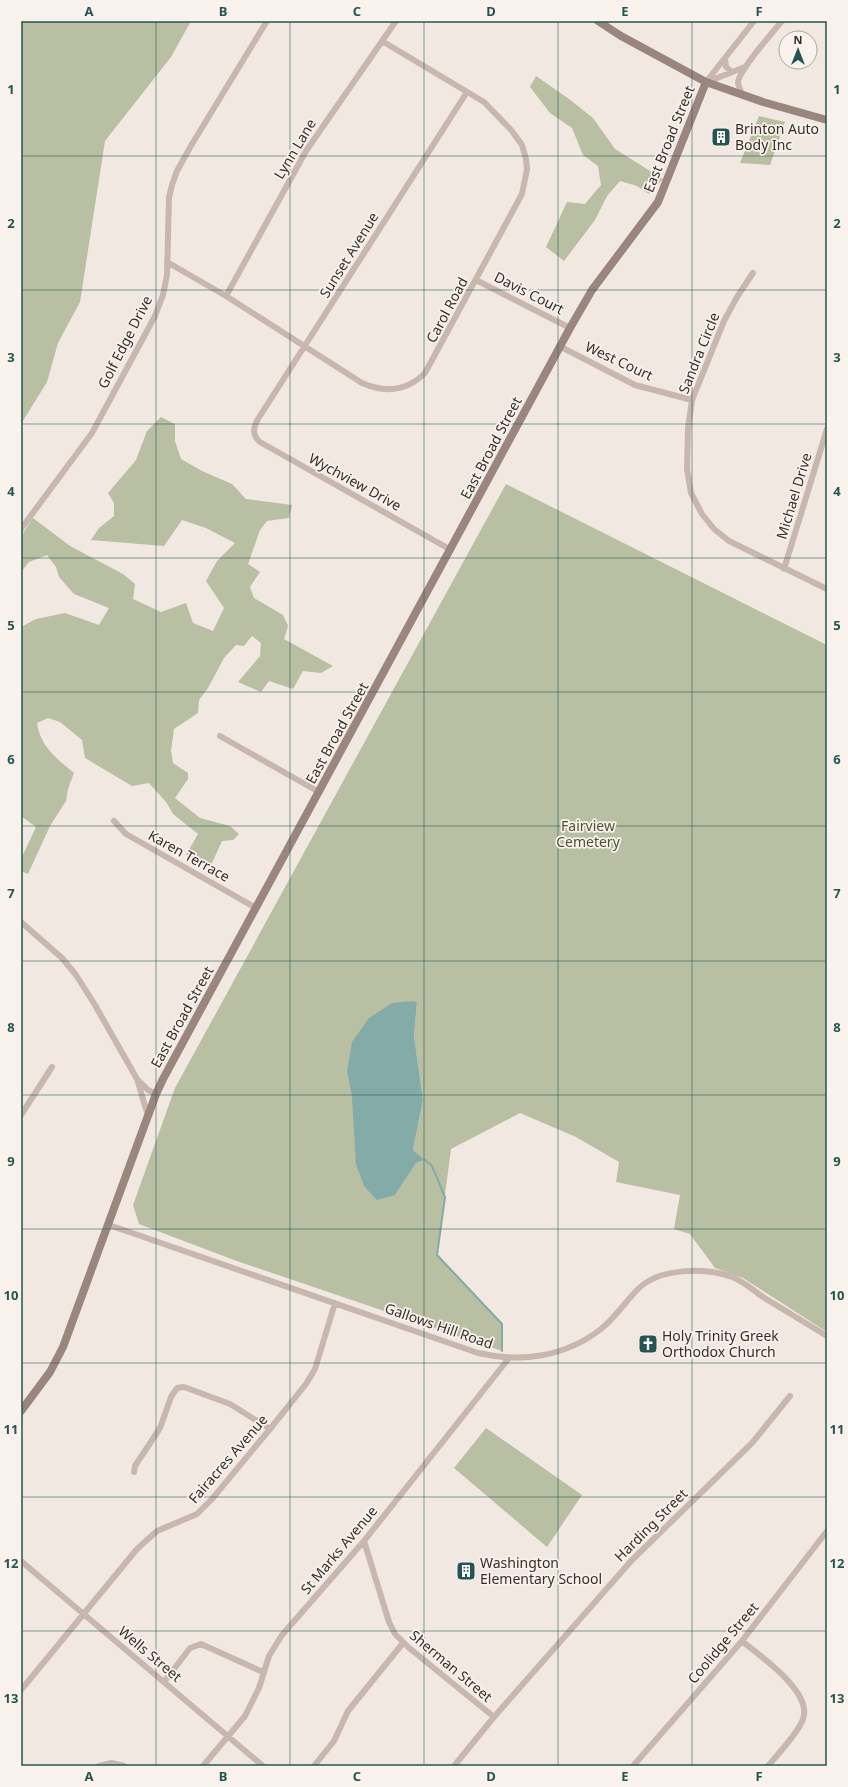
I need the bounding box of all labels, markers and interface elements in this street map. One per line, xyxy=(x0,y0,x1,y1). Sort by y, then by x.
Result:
text: A xyxy=(85,2,94,20)
text: B xyxy=(219,2,227,20)
text: C xyxy=(353,2,361,20)
text: D xyxy=(486,2,496,20)
text: E xyxy=(621,2,629,20)
text: F xyxy=(755,2,763,20)
north arrow xyxy=(778,30,818,70)
text: N xyxy=(794,32,802,47)
text: 1 xyxy=(7,80,15,98)
text: 1 xyxy=(833,80,841,98)
street label: East Broad Street xyxy=(639,83,699,195)
street label: Lynn Lane xyxy=(269,115,320,182)
place label: Brinton Auto Body Inc xyxy=(735,119,819,154)
building icon: Brinton Auto Body Inc xyxy=(710,126,732,148)
street label: Sunset Avenue xyxy=(315,208,383,301)
text: 2 xyxy=(7,214,15,232)
text: 2 xyxy=(833,214,841,232)
street label: Davis Court xyxy=(491,267,567,318)
street label: Carol Road xyxy=(421,274,472,346)
street label: Golf Edge Drive xyxy=(93,292,156,391)
street label: Sandra Circle xyxy=(674,309,723,396)
street label: West Court xyxy=(582,337,656,385)
text: 3 xyxy=(7,348,15,366)
text: 3 xyxy=(833,348,841,366)
street label: East Broad Street xyxy=(456,393,526,502)
street label: Wychview Drive xyxy=(306,448,405,515)
street label: Michael Drive xyxy=(771,450,816,541)
text: 4 xyxy=(7,482,15,500)
text: 4 xyxy=(833,482,841,500)
text: 5 xyxy=(7,616,15,634)
text: 5 xyxy=(833,616,841,634)
street label: East Broad Street xyxy=(301,679,372,787)
text: 6 xyxy=(7,750,15,768)
text: 6 xyxy=(833,750,841,768)
park label: Fairview Cemetery xyxy=(556,816,621,851)
street label: Karen Terrace xyxy=(145,825,234,886)
text: 7 xyxy=(7,884,15,902)
text: 7 xyxy=(833,884,841,902)
street label: East Broad Street xyxy=(146,963,217,1071)
text: 8 xyxy=(7,1018,15,1036)
text: 8 xyxy=(833,1018,841,1036)
text: 9 xyxy=(7,1152,15,1170)
text: 9 xyxy=(833,1152,841,1170)
text: 10 xyxy=(4,1286,18,1304)
text: 10 xyxy=(830,1286,844,1304)
street label: Gallows Hill Road xyxy=(383,1298,496,1353)
place label: Holy Trinity Greek Orthodox Church xyxy=(662,1326,779,1361)
church icon: Holy Trinity Greek Orthodox Church xyxy=(637,1333,659,1355)
street label: Fairacres Avenue xyxy=(184,1410,271,1507)
text: 11 xyxy=(4,1420,18,1438)
text: 11 xyxy=(830,1420,844,1438)
street label: Harding Street xyxy=(610,1484,691,1565)
street label: St Marks Avenue xyxy=(296,1501,381,1598)
place label: Washington Elementary School xyxy=(480,1553,602,1588)
text: 12 xyxy=(4,1554,18,1572)
text: 12 xyxy=(830,1554,844,1572)
building icon: Washington Elementary School xyxy=(455,1560,477,1582)
street label: Coolidge Street xyxy=(683,1598,762,1687)
street label: Wells Street xyxy=(115,1621,186,1686)
street label: Sherman Street xyxy=(406,1625,497,1706)
text: 13 xyxy=(4,1689,18,1707)
text: 13 xyxy=(830,1689,844,1707)
text: A xyxy=(85,1767,94,1785)
text: B xyxy=(219,1767,227,1785)
text: C xyxy=(353,1767,361,1785)
text: D xyxy=(486,1767,496,1785)
text: E xyxy=(621,1767,629,1785)
text: F xyxy=(755,1767,763,1785)

